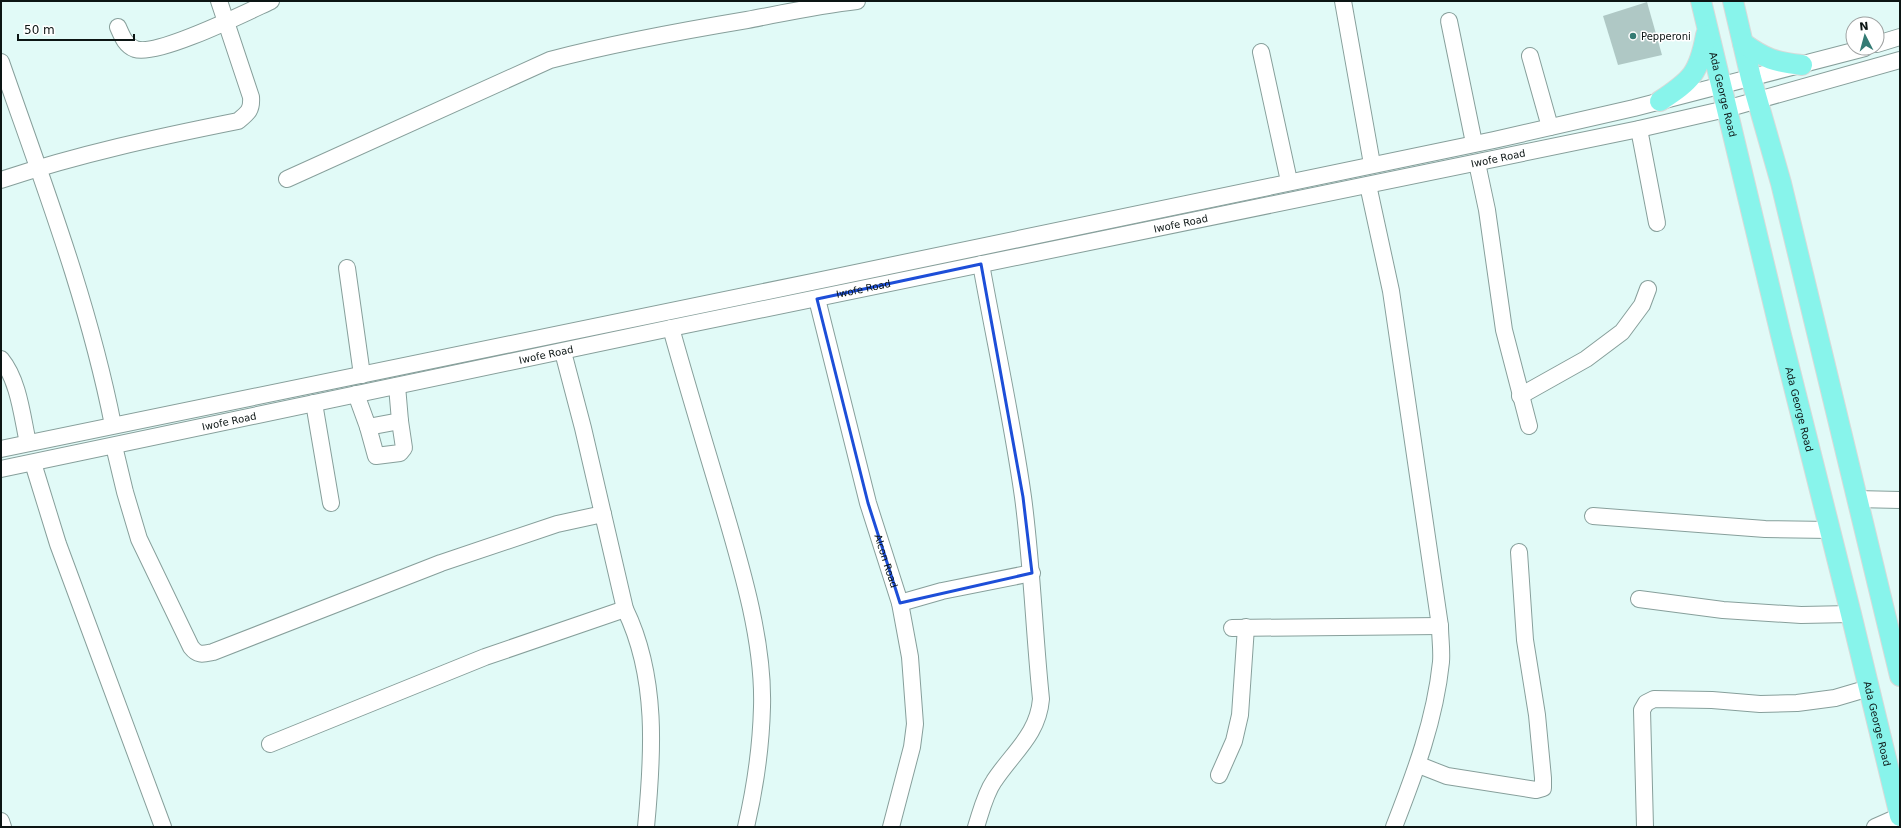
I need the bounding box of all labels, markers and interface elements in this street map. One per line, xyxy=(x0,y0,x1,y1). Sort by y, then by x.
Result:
scale bar xyxy=(18,16,134,42)
north arrow xyxy=(1845,16,1885,56)
text: N xyxy=(1859,20,1869,33)
text: 50 m xyxy=(24,23,55,37)
marker: Pepperoni xyxy=(1628,31,1638,41)
place label: Pepperoni xyxy=(1641,31,1691,42)
street label: Ada George Road xyxy=(1708,51,1739,138)
street label: Iwofe Road xyxy=(1470,147,1526,169)
street label: Iwofe Road xyxy=(1152,212,1209,234)
street label: Iwofe Road xyxy=(835,278,891,299)
street label: Iwofe Road xyxy=(518,343,574,365)
street label: Ada George Road xyxy=(1784,366,1816,453)
street label: Iwofe Road xyxy=(201,410,257,432)
street label: Alcon Road xyxy=(873,533,900,589)
street label: Ada George Road xyxy=(1862,680,1893,767)

